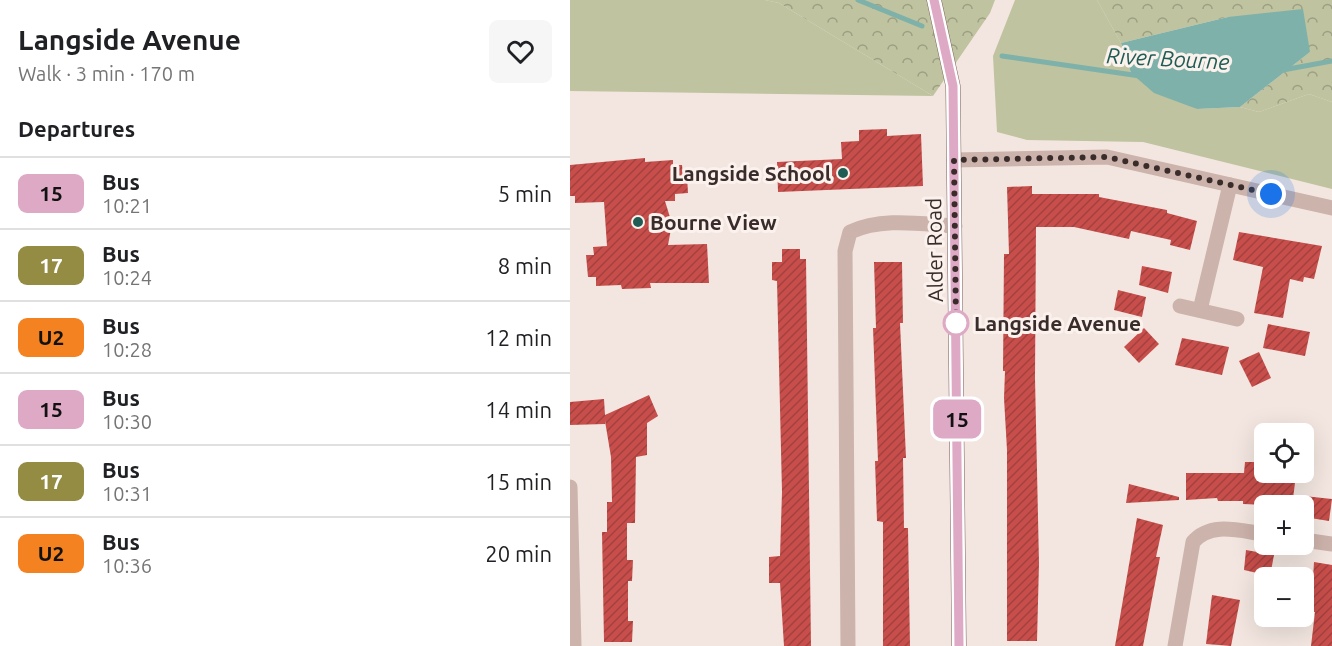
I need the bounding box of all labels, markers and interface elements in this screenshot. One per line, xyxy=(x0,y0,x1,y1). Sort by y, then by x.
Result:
button: heart xyxy=(489,20,552,83)
text: Langside Avenue xyxy=(18,24,241,55)
water label: River Bourne xyxy=(1106,42,1230,74)
text: Walk · 3 min · 170 m xyxy=(18,62,195,85)
text: Departures xyxy=(18,116,135,141)
place label: Langside School xyxy=(672,161,831,185)
marker: Langside School xyxy=(836,166,850,180)
text: Bus xyxy=(102,169,140,194)
your location xyxy=(1256,179,1286,209)
text: 15 xyxy=(39,181,63,205)
text: 5 min xyxy=(498,181,552,206)
text: 10:21 xyxy=(102,194,152,217)
street label: Alder Road xyxy=(921,198,947,302)
place label: Bourne View xyxy=(650,210,777,234)
marker: Bourne View xyxy=(631,215,645,229)
text: Bus xyxy=(102,241,140,266)
text: 17 xyxy=(39,253,63,277)
text: 8 min xyxy=(498,253,552,278)
text: 10:24 xyxy=(102,266,152,289)
marker: Langside Avenue xyxy=(943,310,969,336)
place label: Langside Avenue xyxy=(974,311,1141,335)
text: Bus xyxy=(102,313,140,338)
text: U2 xyxy=(38,325,64,349)
text: 12 min xyxy=(485,325,552,350)
text: 10:28 xyxy=(102,338,152,361)
text: Bus xyxy=(102,385,140,410)
text: 15 xyxy=(39,397,63,421)
text: 14 min xyxy=(485,397,552,422)
line badge: 15 xyxy=(930,400,984,438)
text: 15 xyxy=(945,407,969,431)
text: 10:30 xyxy=(102,410,152,433)
map controls xyxy=(1254,423,1314,627)
button: locate xyxy=(1254,423,1314,483)
text: Bus xyxy=(102,457,140,482)
text: 17 xyxy=(39,469,63,493)
text: 15 min xyxy=(485,469,552,494)
text: 10:31 xyxy=(102,482,152,505)
button: + xyxy=(1254,495,1314,555)
text: Bus xyxy=(102,529,140,554)
text: U2 xyxy=(38,541,64,565)
text: 20 min xyxy=(485,541,552,566)
text: 10:36 xyxy=(102,554,152,577)
button: − xyxy=(1254,567,1314,627)

